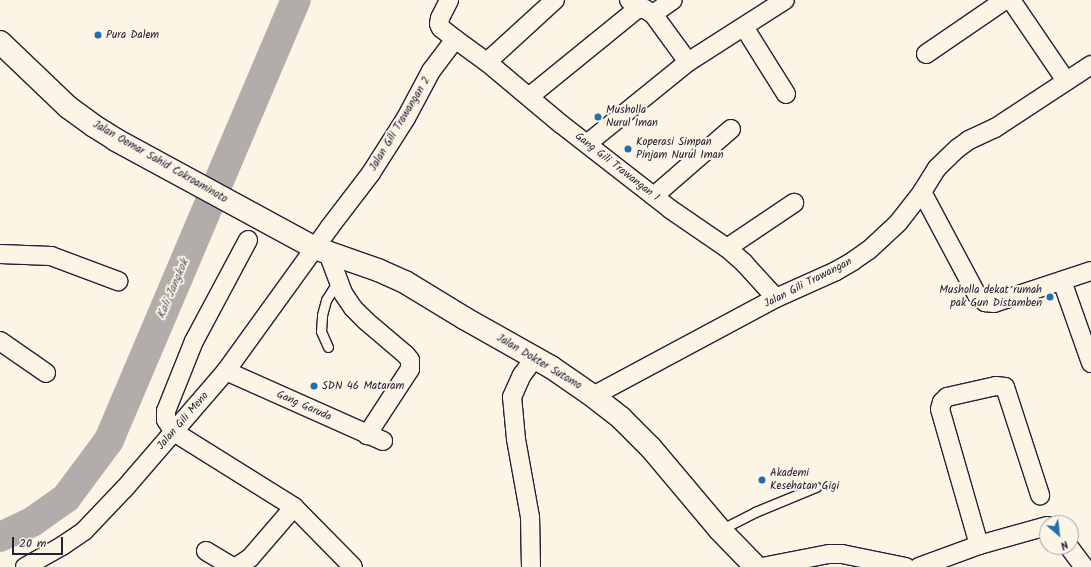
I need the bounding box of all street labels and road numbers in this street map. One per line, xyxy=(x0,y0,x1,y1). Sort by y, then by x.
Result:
street label: Jalan Gili Trawangan 2 xyxy=(367,74,433,174)
street label: Jalan Oemar Sahid Cokroaminoto xyxy=(90,118,230,206)
street label: Gang Gili Trawangan 1 xyxy=(572,130,662,204)
street label: Jalan Gili Trawangan xyxy=(762,255,854,311)
street label: Jalan Dokter Sutomo xyxy=(494,331,584,393)
street label: Gang Garuda xyxy=(274,388,334,424)
street label: Jalan Gili Meno xyxy=(154,390,212,452)

